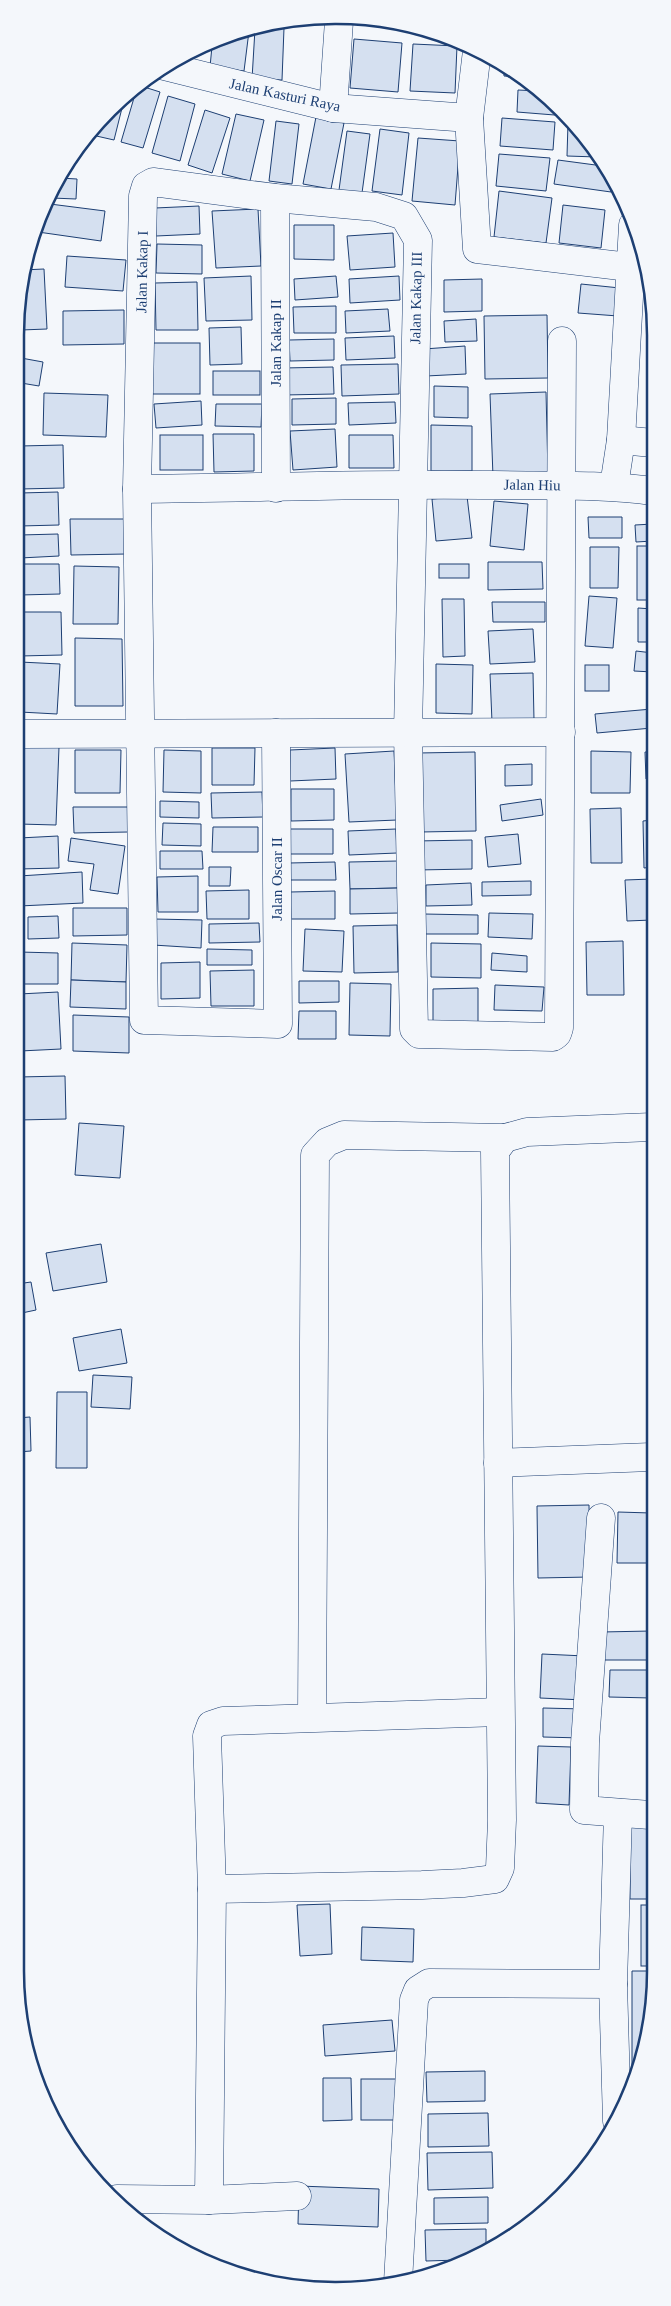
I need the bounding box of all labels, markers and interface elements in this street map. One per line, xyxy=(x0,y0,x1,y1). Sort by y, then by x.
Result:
street label: Jalan Kasturi Raya xyxy=(228,75,342,115)
street label: Jalan Kakap I xyxy=(133,231,151,313)
street label: Jalan Kakap III xyxy=(407,252,425,344)
street label: Jalan Kakap II xyxy=(268,299,284,387)
street label: Jalan Hiu xyxy=(503,477,561,494)
street label: Jalan Oscar II xyxy=(269,837,285,921)

